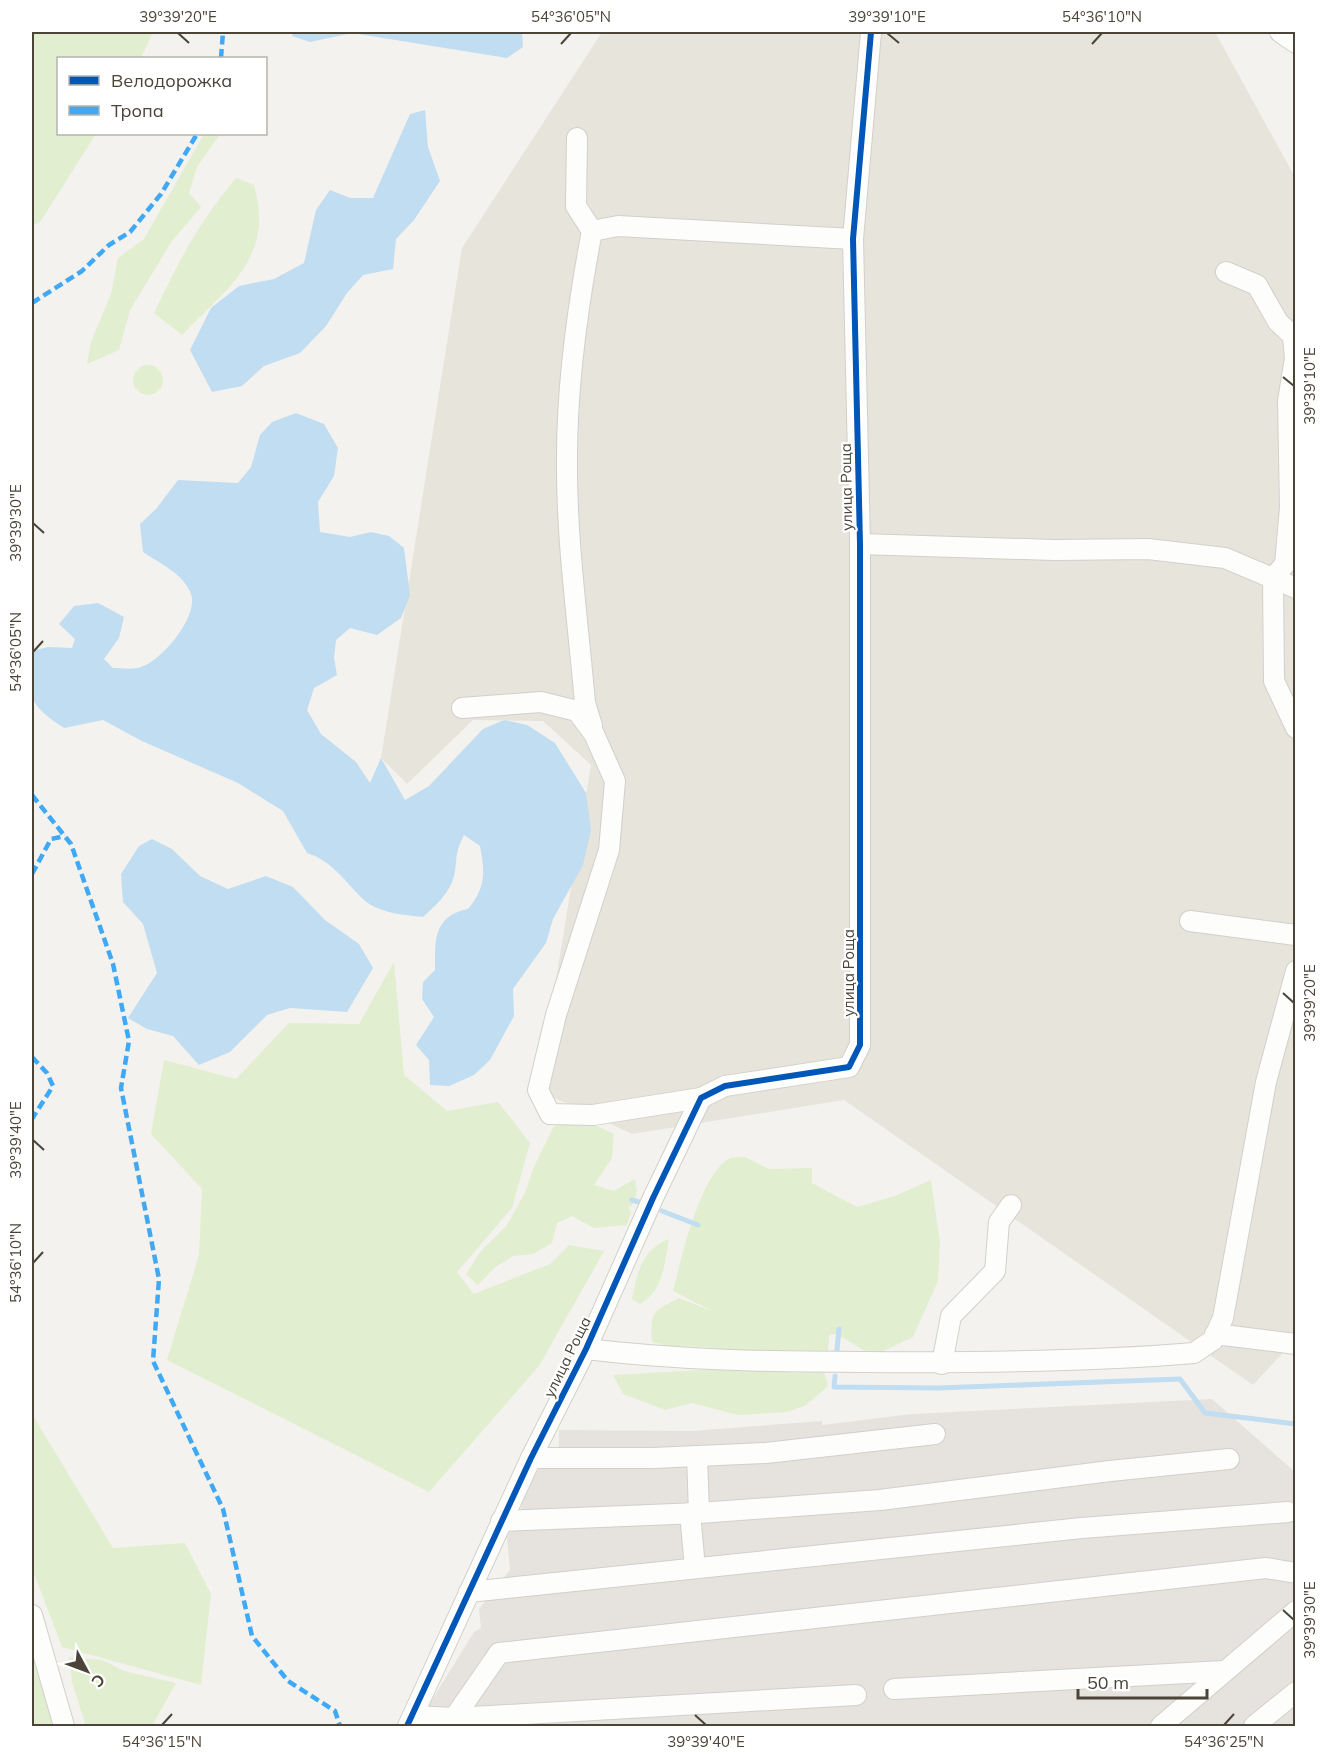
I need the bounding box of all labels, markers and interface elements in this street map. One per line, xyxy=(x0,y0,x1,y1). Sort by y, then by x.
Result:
text: 39°39'20"E xyxy=(139,7,217,26)
text: 54°36'05"N xyxy=(531,7,611,26)
text: 39°39'10"E xyxy=(848,7,926,26)
text: 54°36'10"N xyxy=(1062,7,1142,26)
legend xyxy=(57,57,267,135)
text: Велодорожка xyxy=(111,69,232,92)
text: Тропа xyxy=(111,99,164,122)
text: 39°39'10"E xyxy=(1300,347,1319,425)
street label: улица Роща xyxy=(836,443,856,531)
text: 39°39'30"E xyxy=(6,484,25,562)
text: 54°36'05"N xyxy=(6,612,25,692)
street label: улица Роща xyxy=(839,929,858,1017)
text: 39°39'20"E xyxy=(1300,964,1319,1042)
text: 39°39'40"E xyxy=(6,1101,25,1179)
text: 54°36'10"N xyxy=(6,1223,25,1303)
street label: улица Роща xyxy=(539,1313,595,1401)
text: 39°39'30"E xyxy=(1300,1581,1319,1659)
north arrow xyxy=(57,1641,117,1701)
scale bar xyxy=(1078,1662,1207,1700)
text: С xyxy=(87,1670,109,1692)
text: 50 m xyxy=(1087,1671,1129,1694)
text: 54°36'15"N xyxy=(122,1732,202,1751)
text: 39°39'40"E xyxy=(667,1732,745,1751)
text: 54°36'25"N xyxy=(1184,1732,1264,1751)

